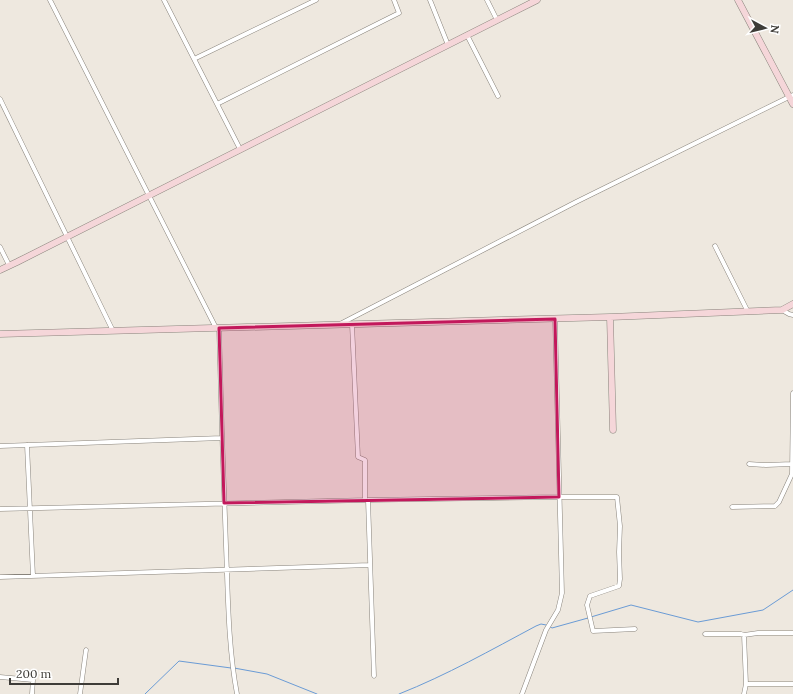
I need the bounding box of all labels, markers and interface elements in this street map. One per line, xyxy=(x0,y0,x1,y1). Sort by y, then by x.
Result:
north arrow xyxy=(745,8,785,48)
text: N xyxy=(767,24,782,35)
scale bar xyxy=(10,660,118,686)
text: 200 m xyxy=(16,666,52,681)

